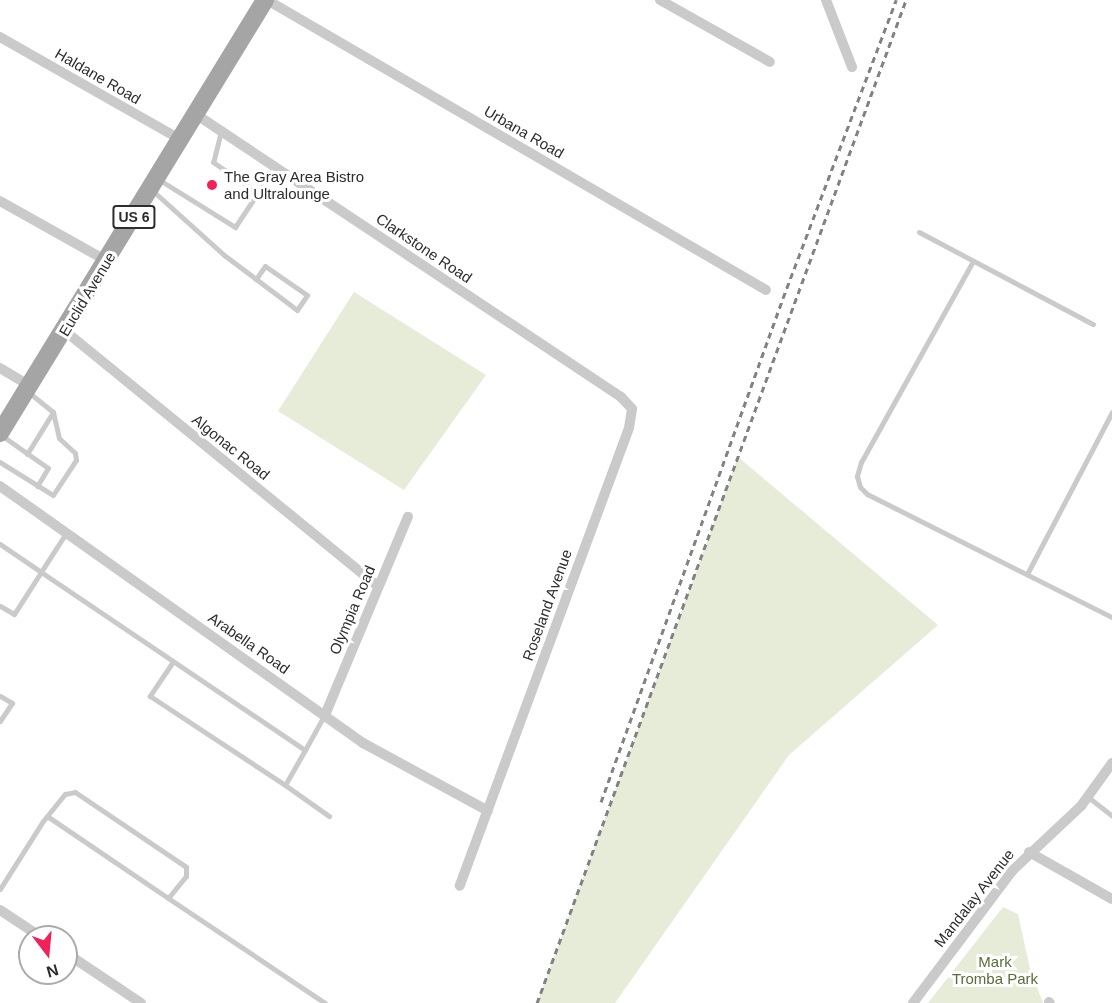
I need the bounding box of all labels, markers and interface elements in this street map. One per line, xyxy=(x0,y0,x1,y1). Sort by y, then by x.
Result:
street label: Haldane Road xyxy=(52,44,144,108)
street label: Urbana Road xyxy=(481,102,567,162)
place label: The Gray Area Bistro and Ultralounge xyxy=(224,167,365,202)
marker: The Gray Area Bistro and Ultralounge xyxy=(205,178,219,192)
road number: US 6 xyxy=(112,206,156,228)
street label: Clarkstone Road xyxy=(373,209,475,287)
street label: Euclid Avenue xyxy=(55,248,119,340)
street label: Algonac Road xyxy=(189,410,273,484)
street label: Roseland Avenue xyxy=(518,546,576,664)
street label: Olympia Road xyxy=(325,563,379,657)
street label: Arabella Road xyxy=(205,608,293,678)
street label: Mandalay Avenue xyxy=(930,845,1018,951)
north arrow xyxy=(18,925,78,985)
park label: Mark Tromba Park xyxy=(952,952,1038,987)
text: N xyxy=(45,961,60,981)

